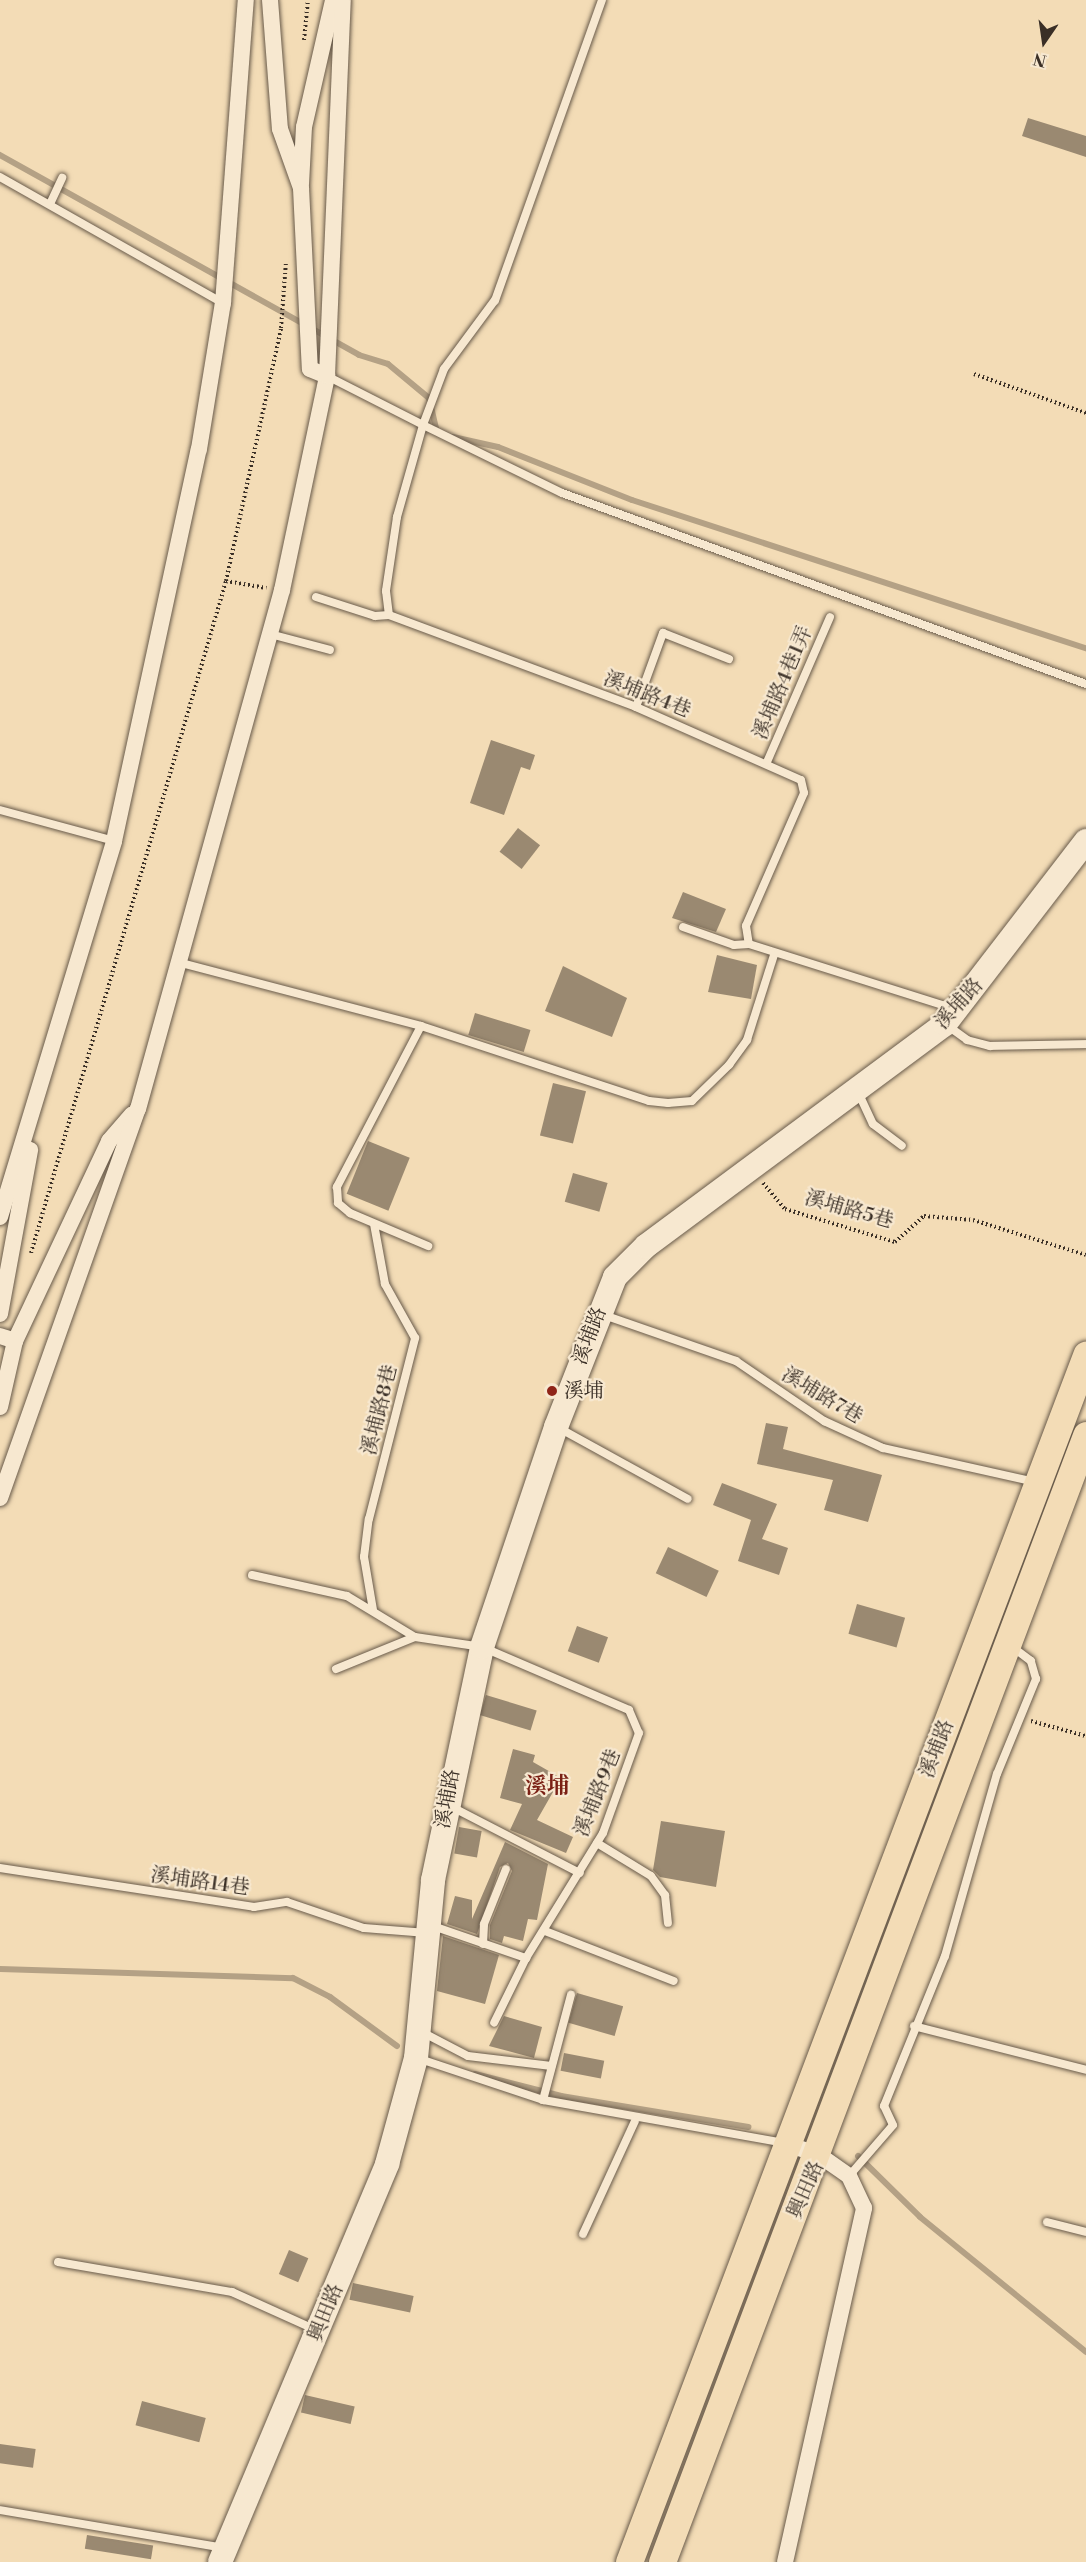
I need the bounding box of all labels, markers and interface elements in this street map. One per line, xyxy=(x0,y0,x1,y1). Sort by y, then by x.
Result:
north arrow xyxy=(1014,12,1074,72)
text: N xyxy=(1032,48,1048,71)
street label: 溪埔路4巷1弄 xyxy=(748,623,818,743)
street label: 溪埔路4巷 xyxy=(600,667,694,723)
street label: 溪埔路 xyxy=(930,974,988,1034)
street label: 溪埔路5巷 xyxy=(802,1186,896,1234)
street label: 溪埔路 xyxy=(568,1304,612,1368)
street label: 溪埔路8巷 xyxy=(357,1362,403,1458)
street label: 溪埔路7巷 xyxy=(777,1363,867,1429)
place label: 溪埔 xyxy=(564,1379,604,1403)
marker: 溪埔 xyxy=(545,1384,559,1398)
street label: 溪埔路 xyxy=(915,1717,959,1781)
street label: 溪埔路9巷 xyxy=(570,1746,626,1840)
street label: 溪埔路 xyxy=(431,1767,465,1831)
district label: 溪埔 xyxy=(525,1774,569,1800)
street label: 溪埔路14巷 xyxy=(149,1863,251,1901)
street label: 興田路 xyxy=(783,2158,829,2222)
street label: 興田路 xyxy=(304,2281,348,2345)

